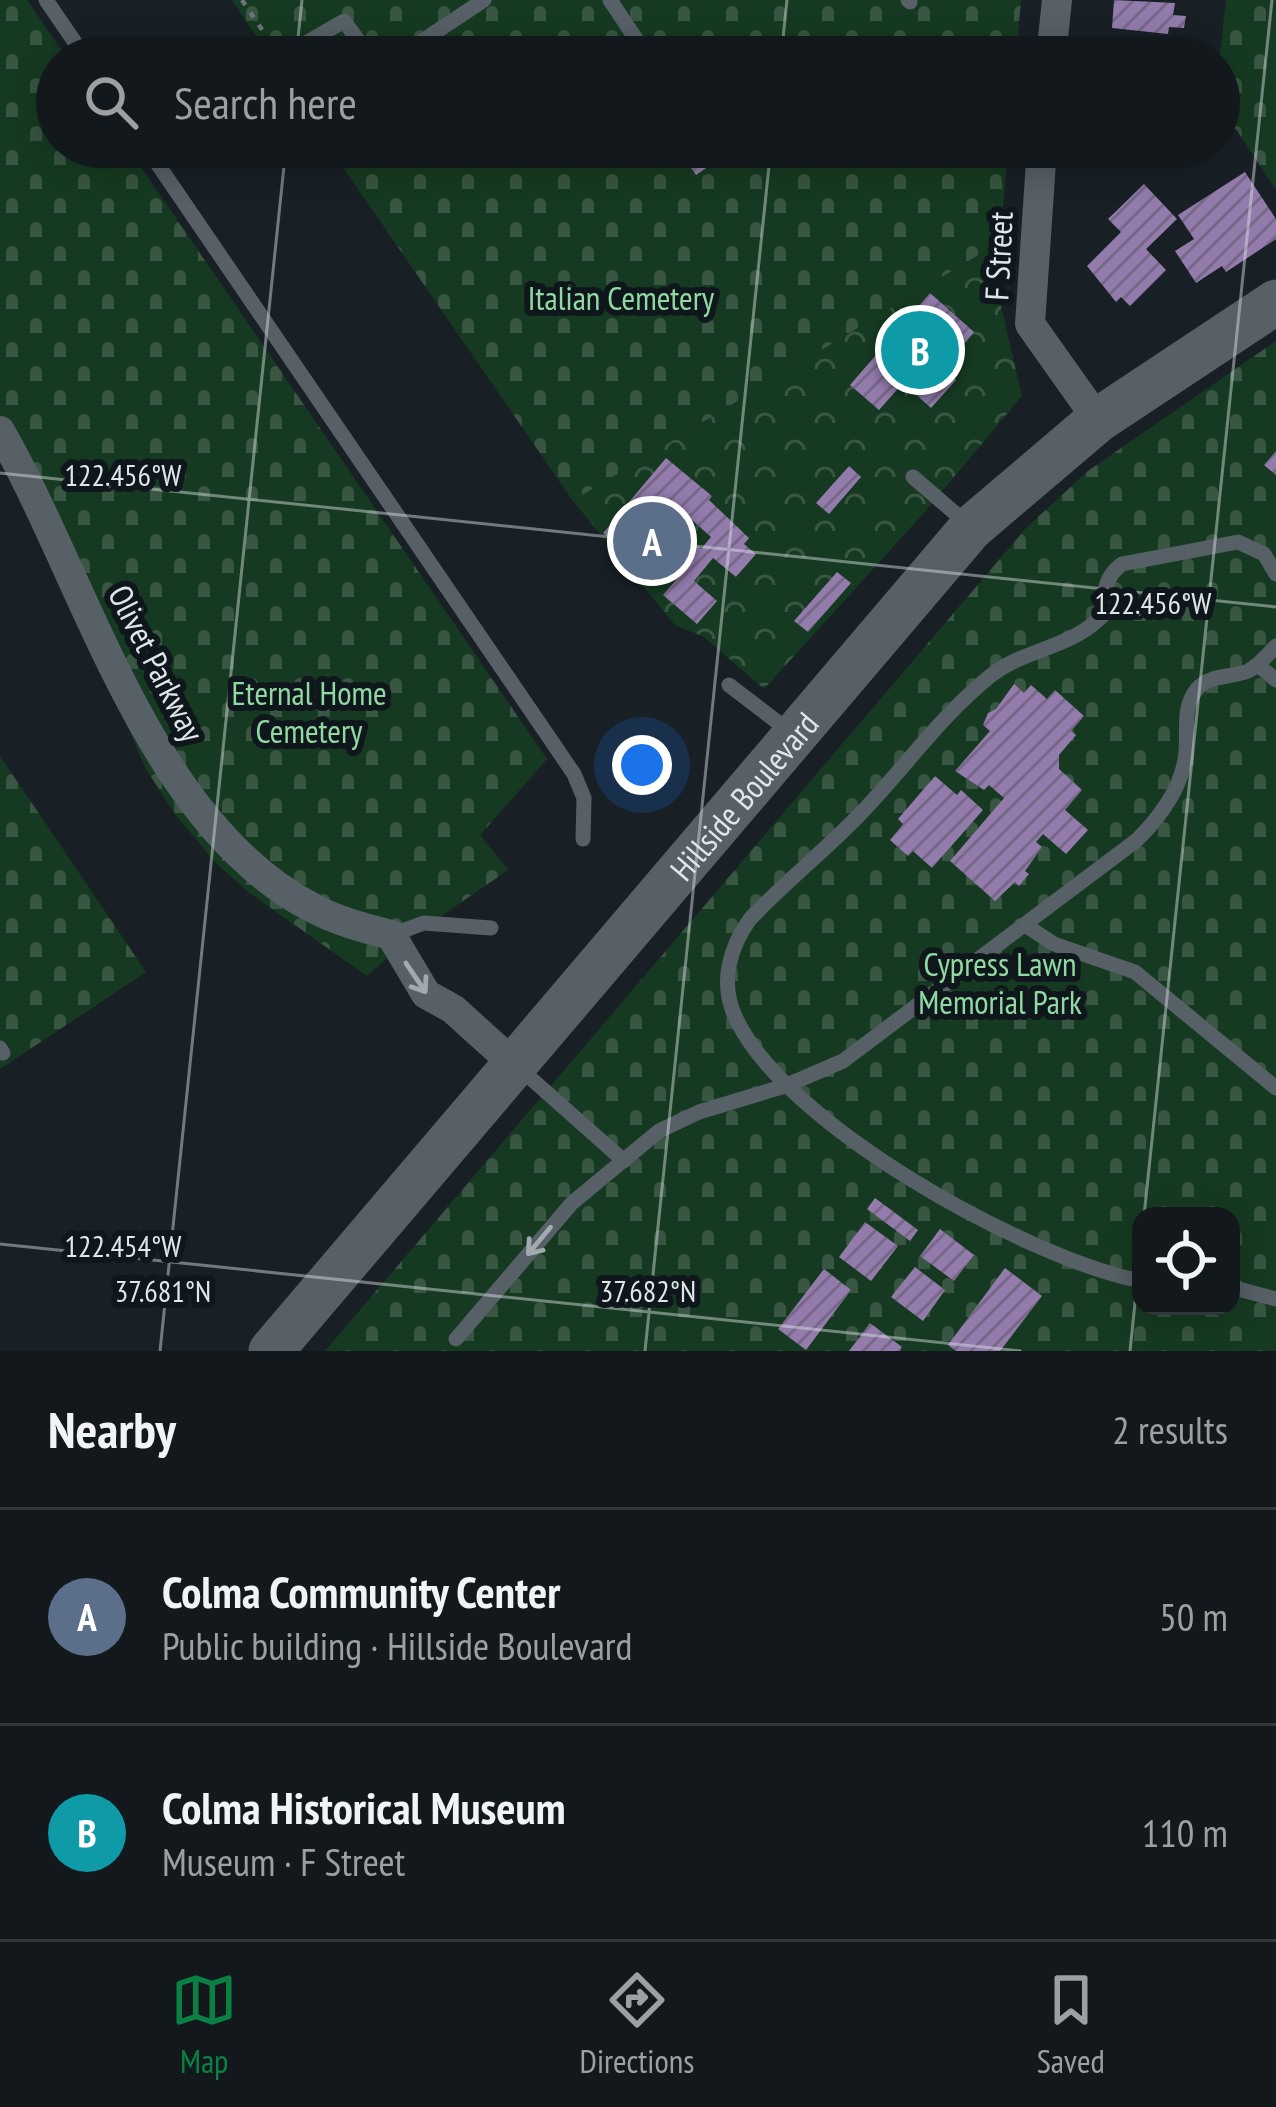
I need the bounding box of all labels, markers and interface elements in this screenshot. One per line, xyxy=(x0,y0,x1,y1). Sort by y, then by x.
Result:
search box xyxy=(36,36,1240,168)
icon: search xyxy=(78,69,144,135)
text: Search here xyxy=(174,73,357,131)
street label: F Street xyxy=(974,210,1022,302)
park label: Italian Cemetery xyxy=(528,276,715,319)
pin: B xyxy=(881,305,959,395)
text: 122.456°W xyxy=(65,455,181,494)
pin: A xyxy=(613,496,691,586)
street label: Olivet Parkway xyxy=(99,578,215,749)
text: 122.456°W xyxy=(1095,583,1211,622)
park label: Eternal Home Cemetery xyxy=(231,671,387,752)
street label: Hillside Boulevard xyxy=(660,703,827,889)
your location xyxy=(612,735,672,795)
park label: Cypress Lawn Memorial Park xyxy=(918,942,1082,1023)
one-way arrow xyxy=(403,960,428,994)
map controls xyxy=(1132,1207,1240,1315)
button: locate xyxy=(1132,1207,1240,1315)
one-way arrow xyxy=(526,1225,553,1256)
text: 122.454°W xyxy=(65,1226,181,1265)
text: 37.681°N xyxy=(115,1271,211,1310)
text: 37.682°N xyxy=(600,1271,696,1310)
text: Nearby xyxy=(48,1396,176,1462)
text: 2 results xyxy=(1112,1404,1228,1455)
text: Colma Community Center xyxy=(162,1562,560,1620)
text: A xyxy=(77,1591,97,1642)
text: 50 m xyxy=(1159,1591,1228,1642)
text: Public building · Hillside Boulevard xyxy=(162,1620,632,1671)
text: Colma Historical Museum xyxy=(162,1778,566,1836)
text: B xyxy=(77,1807,97,1858)
text: 110 m xyxy=(1142,1807,1228,1858)
text: Museum · F Street xyxy=(162,1836,405,1887)
tab: Map xyxy=(171,1967,237,2082)
tab: Directions xyxy=(580,1967,694,2082)
tab: Saved xyxy=(1037,1967,1105,2082)

